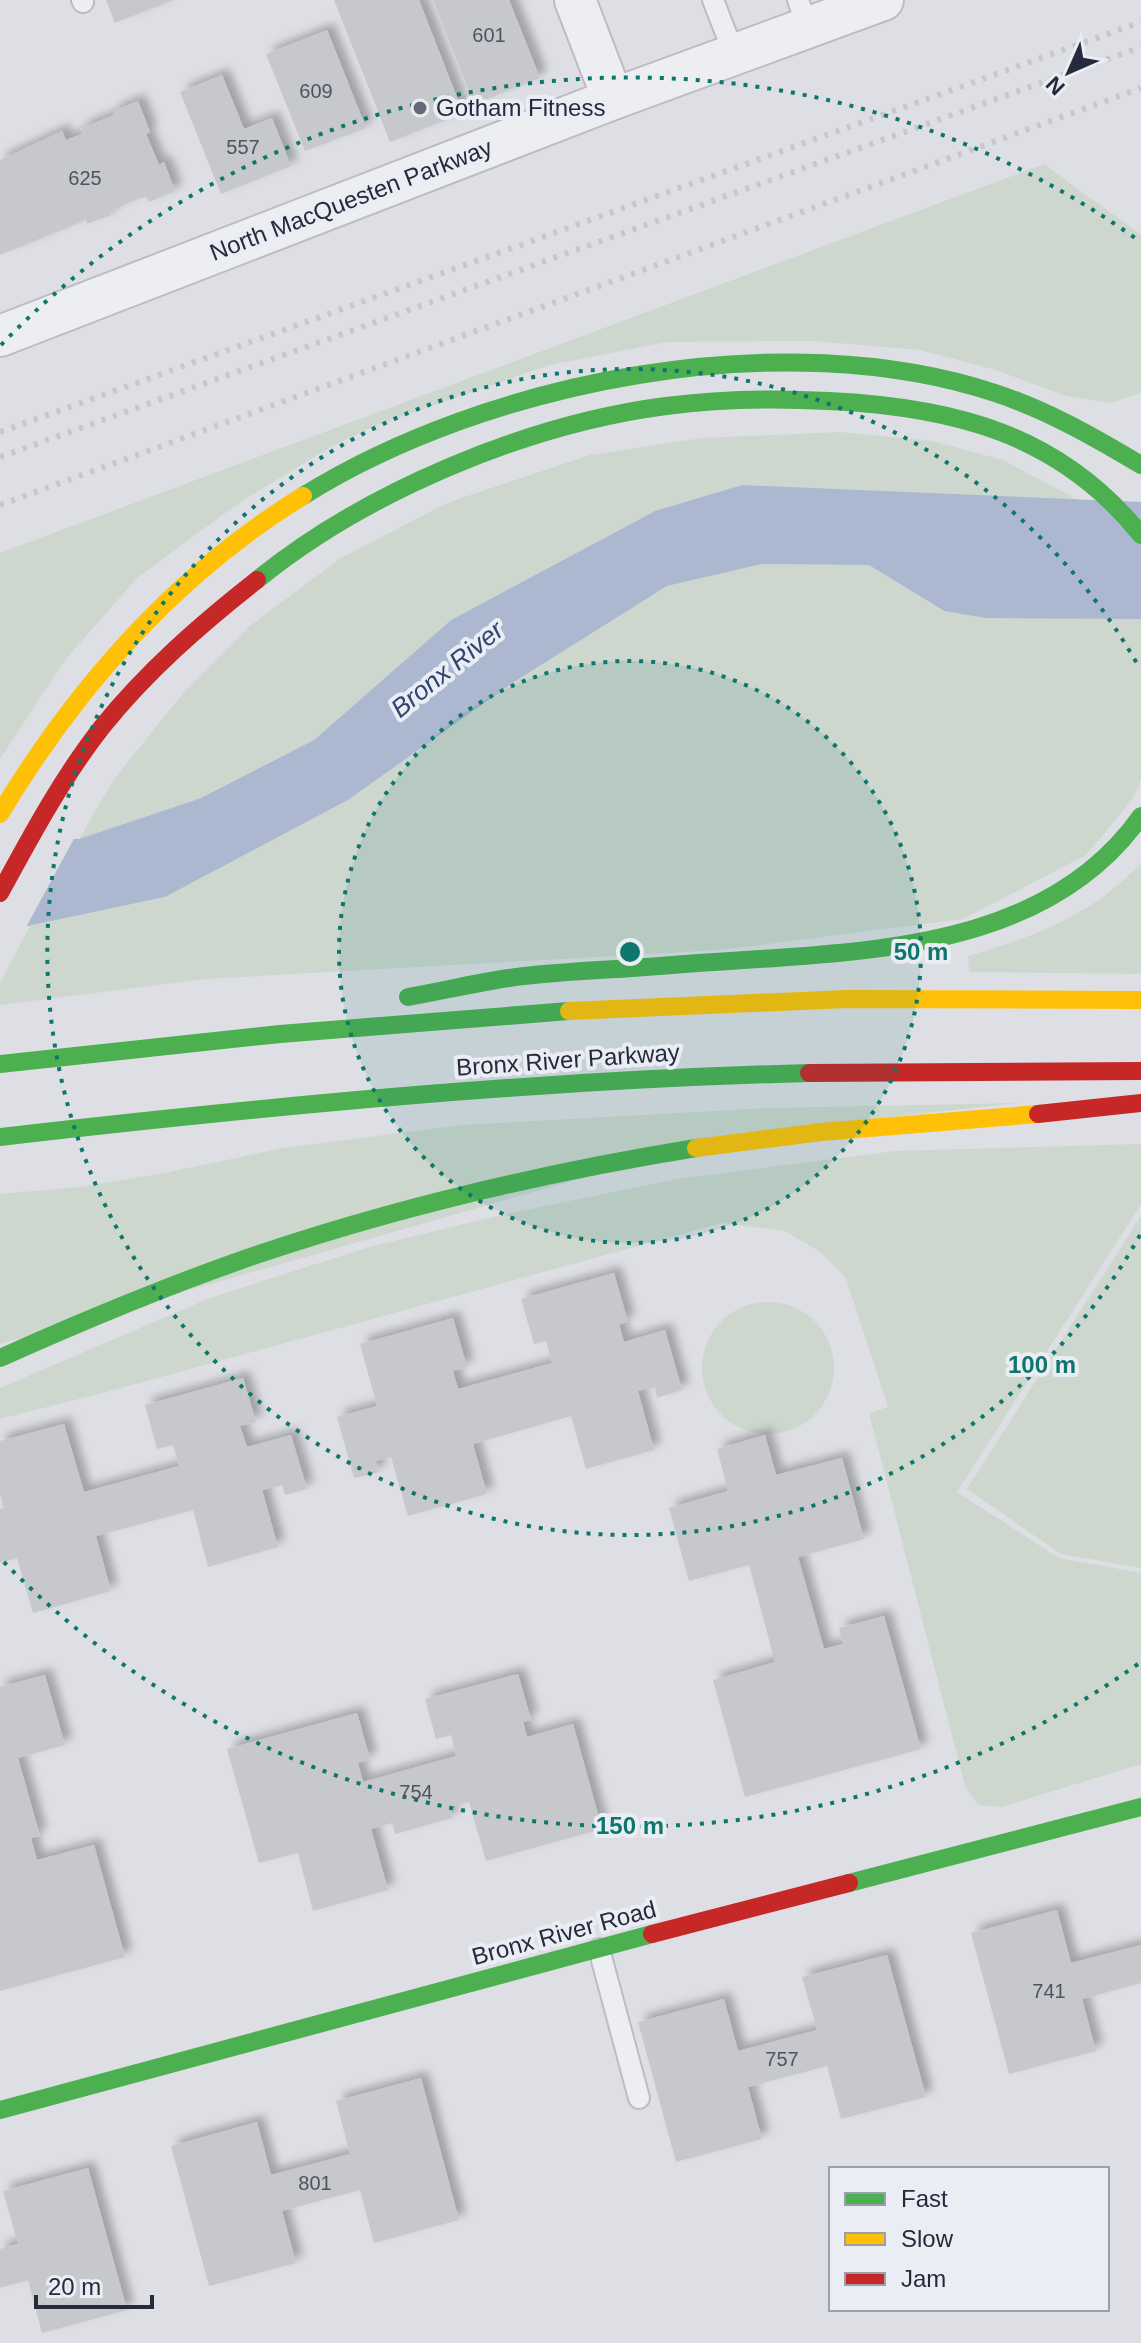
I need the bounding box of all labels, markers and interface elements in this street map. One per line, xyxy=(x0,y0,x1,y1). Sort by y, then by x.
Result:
house number: 601 xyxy=(472,24,506,46)
north arrow xyxy=(1029,32,1109,112)
text: N xyxy=(1041,71,1070,100)
house number: 609 xyxy=(299,80,333,102)
place label: Gotham Fitness xyxy=(436,94,605,121)
marker: Gotham Fitness xyxy=(411,99,429,117)
street label: North MacQuesten Parkway xyxy=(206,133,496,266)
house number: 557 xyxy=(226,136,260,158)
house number: 625 xyxy=(68,167,102,189)
water label: Bronx River xyxy=(385,614,510,723)
centre of rings xyxy=(616,938,644,966)
text: 50 m xyxy=(894,938,948,965)
street label: Bronx River Parkway xyxy=(455,1038,681,1081)
text: 100 m xyxy=(1008,1351,1076,1378)
house number: 754 xyxy=(399,1781,433,1803)
text: 150 m xyxy=(596,1812,664,1839)
street label: Bronx River Road xyxy=(469,1895,659,1970)
house number: 741 xyxy=(1032,1980,1066,2002)
house number: 757 xyxy=(765,2048,799,2070)
legend xyxy=(829,2167,1109,2311)
house number: 801 xyxy=(298,2172,332,2194)
text: Fast xyxy=(901,2185,948,2212)
text: Slow xyxy=(901,2225,954,2252)
scale bar xyxy=(36,2259,152,2309)
text: Jam xyxy=(901,2265,946,2292)
text: 20 m xyxy=(48,2273,101,2300)

